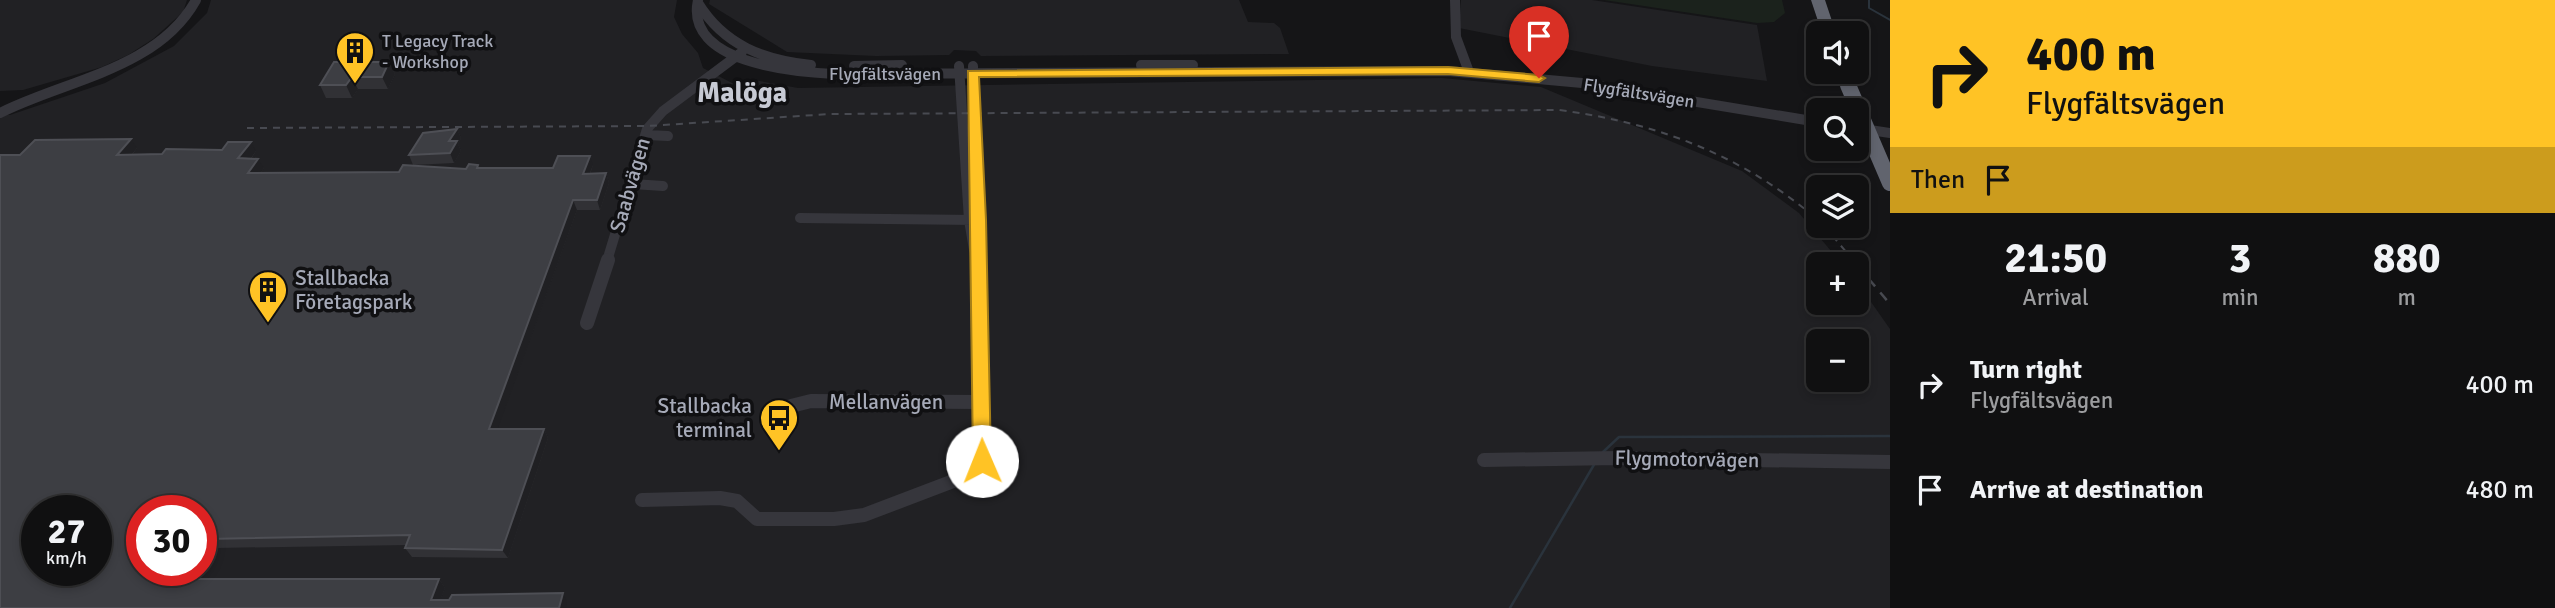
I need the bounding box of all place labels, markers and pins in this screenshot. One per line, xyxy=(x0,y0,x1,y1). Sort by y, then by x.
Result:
pin xyxy=(1509,6,1569,78)
building icon: T Legacy Track - Workshop xyxy=(334,30,376,85)
place label: T Legacy Track - Workshop xyxy=(382,30,493,73)
place label: Stallbacka Företagspark xyxy=(295,265,413,315)
building icon: Stallbacka Företagspark xyxy=(247,269,289,324)
place label: Stallbacka terminal xyxy=(658,393,752,443)
bus stop icon: Stallbacka terminal xyxy=(758,397,800,452)

